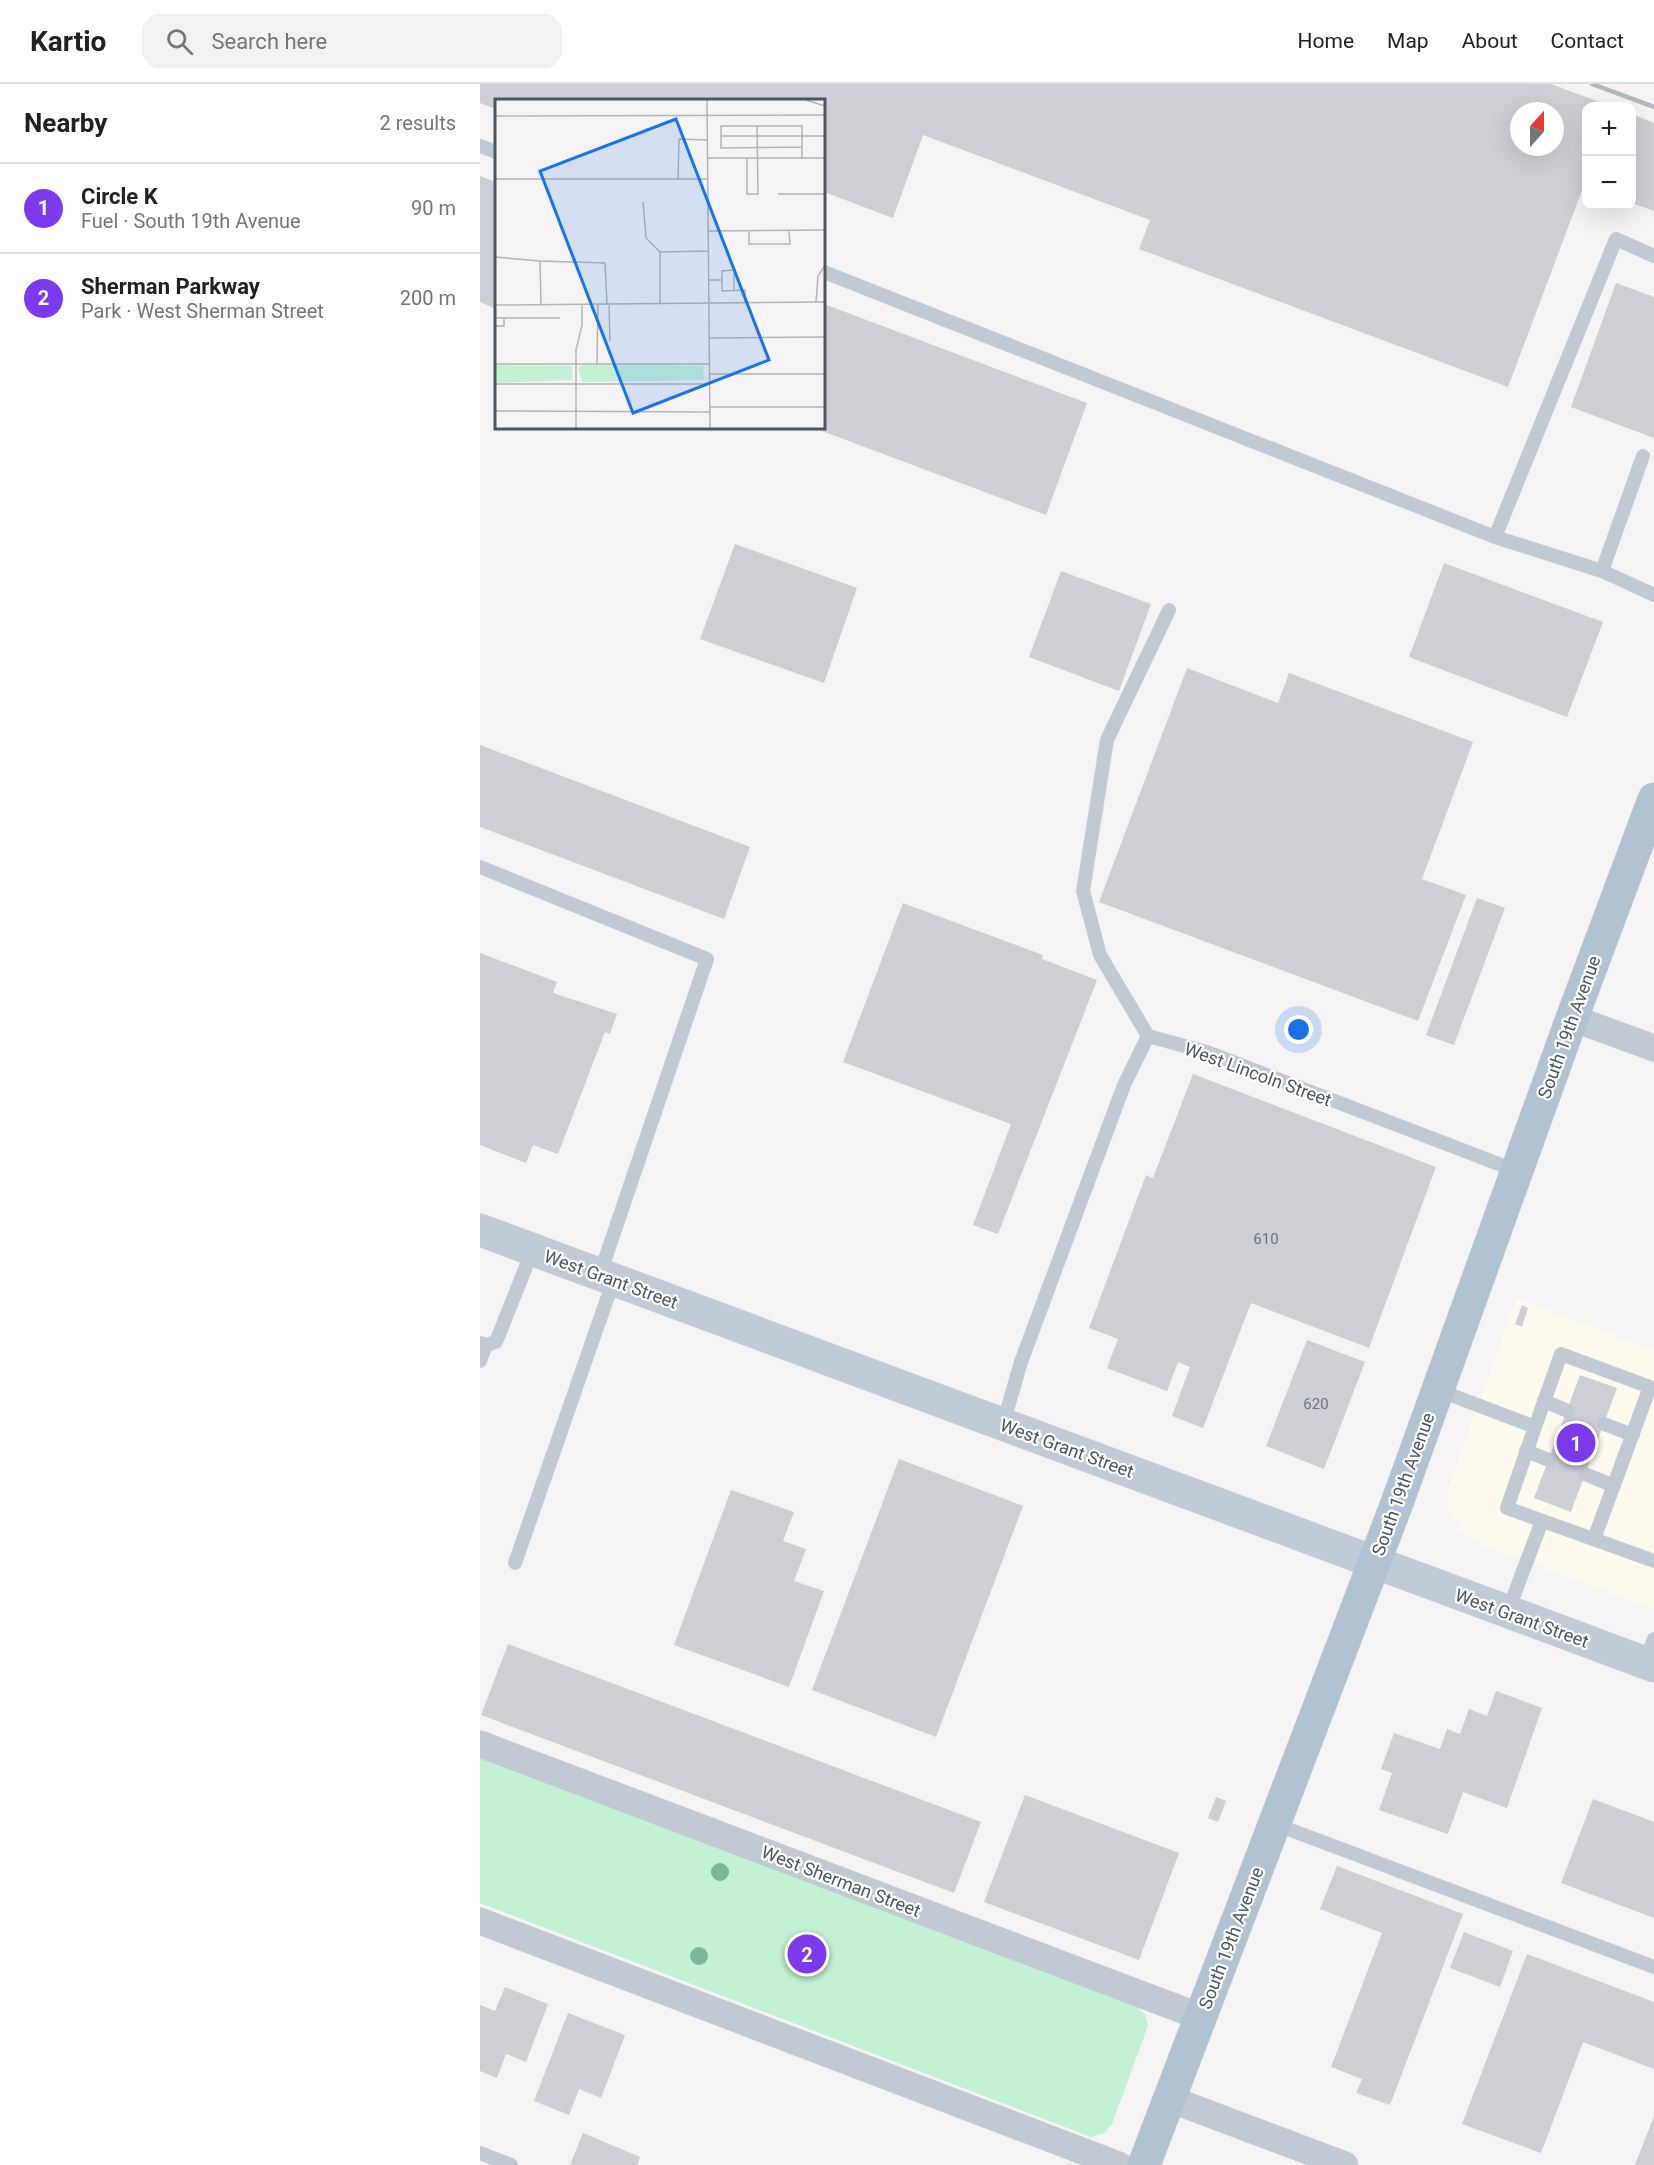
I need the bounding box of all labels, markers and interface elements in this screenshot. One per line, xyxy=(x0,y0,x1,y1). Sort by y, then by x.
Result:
search box xyxy=(142,14,562,68)
text: Kartio xyxy=(30,25,106,58)
icon: search xyxy=(163,25,196,58)
text: Search here xyxy=(211,29,327,54)
text: Home xyxy=(1298,29,1354,53)
text: Map xyxy=(1387,29,1429,53)
text: About xyxy=(1462,29,1518,53)
text: Contact xyxy=(1551,29,1624,53)
inset map xyxy=(495,99,825,429)
north arrow xyxy=(1510,102,1564,156)
map controls xyxy=(1582,102,1636,210)
button: + xyxy=(1582,102,1636,156)
text: Nearby xyxy=(24,108,107,138)
text: 2 results xyxy=(380,111,456,135)
button: − xyxy=(1582,156,1636,210)
text: Circle K xyxy=(81,184,158,209)
text: 1 xyxy=(38,196,49,220)
text: 90 m xyxy=(411,196,456,220)
text: Fuel · South 19th Avenue xyxy=(81,209,301,233)
text: Sherman Parkway xyxy=(81,274,260,299)
text: 2 xyxy=(38,286,49,310)
text: 200 m xyxy=(400,286,456,310)
text: Park · West Sherman Street xyxy=(81,299,324,323)
street label: South 19th Avenue xyxy=(1533,953,1605,1101)
your location xyxy=(1284,1015,1313,1044)
street label: West Lincoln Street xyxy=(1182,1038,1334,1110)
house number: 610 xyxy=(1253,1230,1279,1248)
street label: West Grant Street xyxy=(541,1245,681,1313)
house number: 620 xyxy=(1303,1395,1329,1413)
street label: South 19th Avenue xyxy=(1367,1410,1439,1558)
street label: West Grant Street xyxy=(997,1414,1137,1482)
pin: 1 xyxy=(1556,1420,1596,1466)
street label: West Grant Street xyxy=(1452,1584,1592,1652)
street label: West Sherman Street xyxy=(759,1841,924,1921)
street label: South 19th Avenue xyxy=(1194,1864,1268,2012)
pin: 2 xyxy=(788,1932,826,1976)

